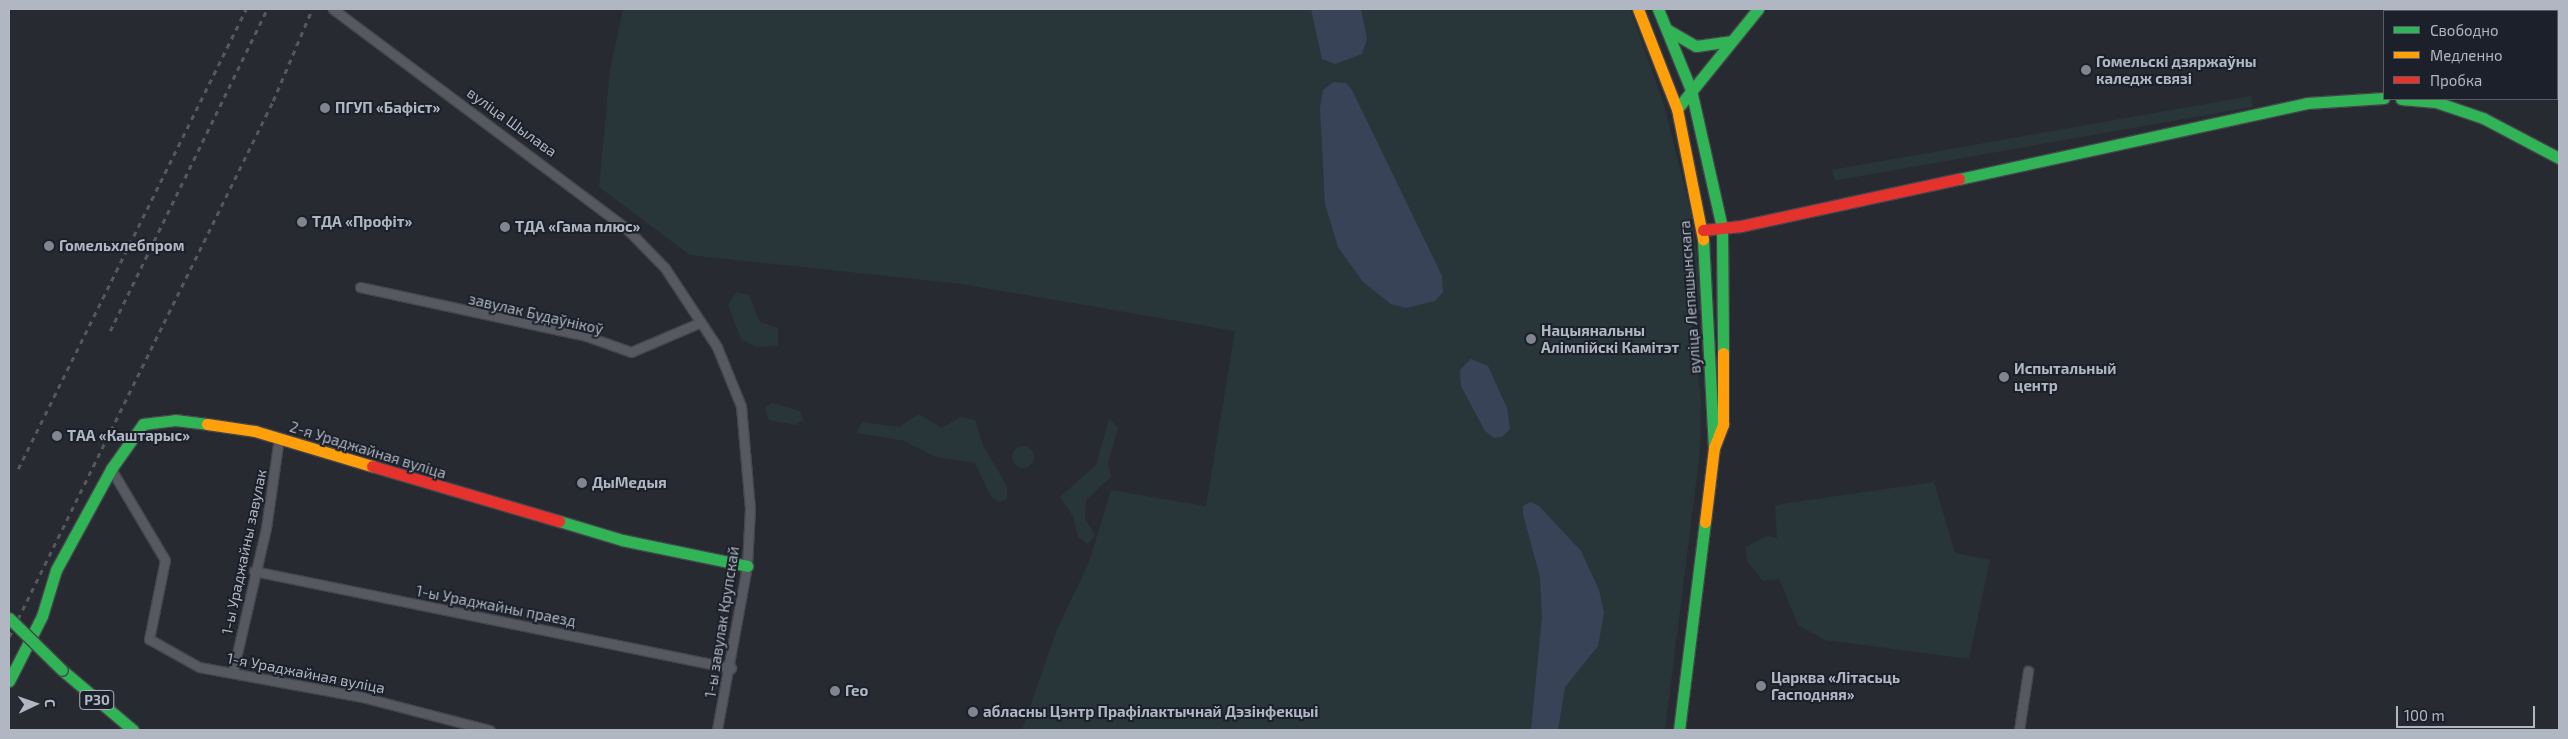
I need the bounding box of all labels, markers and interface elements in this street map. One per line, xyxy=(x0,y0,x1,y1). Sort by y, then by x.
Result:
legend xyxy=(2383,10,2558,100)
text: Свободно xyxy=(2430,21,2499,39)
text: Медленно xyxy=(2430,46,2503,64)
place label: Гомельскі дзяржаўны каледж связі xyxy=(2096,52,2256,87)
marker: Гомельскі дзяржаўны каледж связі xyxy=(2080,64,2092,76)
text: Пробка xyxy=(2430,71,2482,89)
street label: вуліца Шылава xyxy=(464,83,560,161)
place label: ПГУП «Бафіст» xyxy=(335,99,440,117)
marker: ПГУП «Бафіст» xyxy=(319,102,331,114)
place label: ТДА «Профіт» xyxy=(312,213,412,231)
marker: ТДА «Профіт» xyxy=(296,216,308,228)
place label: ТДА «Гама плюс» xyxy=(515,218,640,236)
street label: вуліца Лепяшынскага xyxy=(1676,220,1704,374)
marker: ТДА «Гама плюс» xyxy=(499,221,511,233)
place label: Гомельхлебпром xyxy=(59,237,184,255)
marker: Гомельхлебпром xyxy=(43,240,55,252)
street label: завулак Будаўнікоў xyxy=(467,290,605,338)
place label: Нацыянальны Алімпійскі Камітэт xyxy=(1541,321,1679,356)
marker: Нацыянальны Алімпійскі Камітэт xyxy=(1525,333,1537,345)
place label: Испытальный центр xyxy=(2014,359,2116,394)
marker: Испытальный центр xyxy=(1998,371,2010,383)
street label: 2-я Ураджайная вуліца xyxy=(287,418,449,482)
place label: ТАА «Каштарыс» xyxy=(67,427,190,445)
marker: ТАА «Каштарыс» xyxy=(51,430,63,442)
street label: 1-ы Ураджайны завулак xyxy=(218,468,270,636)
place label: ДыМедыя xyxy=(592,474,667,492)
marker: ДыМедыя xyxy=(576,477,588,489)
street label: 1-ы завулак Крупскай xyxy=(701,545,743,699)
street label: 1-ы Ураджайны праезд xyxy=(415,582,577,630)
street label: 1-я Ураджайная вуліца xyxy=(225,649,387,697)
place label: Царква «Літасьць Гасподняя» xyxy=(1771,668,1900,703)
north arrow xyxy=(10,679,60,729)
marker: Царква «Літасьць Гасподняя» xyxy=(1755,680,1767,692)
place label: Гео xyxy=(845,682,868,700)
marker: Гео xyxy=(829,685,841,697)
road number: Р30 xyxy=(78,688,116,712)
scale bar xyxy=(2398,696,2537,728)
text: С xyxy=(42,699,59,708)
place label: абласны Цэнтр Прафілактычнай Дэзінфекцыі xyxy=(983,703,1319,721)
marker: абласны Цэнтр Прафілактычнай Дэзінфекцыі xyxy=(967,706,979,718)
text: 100 m xyxy=(2404,706,2445,724)

